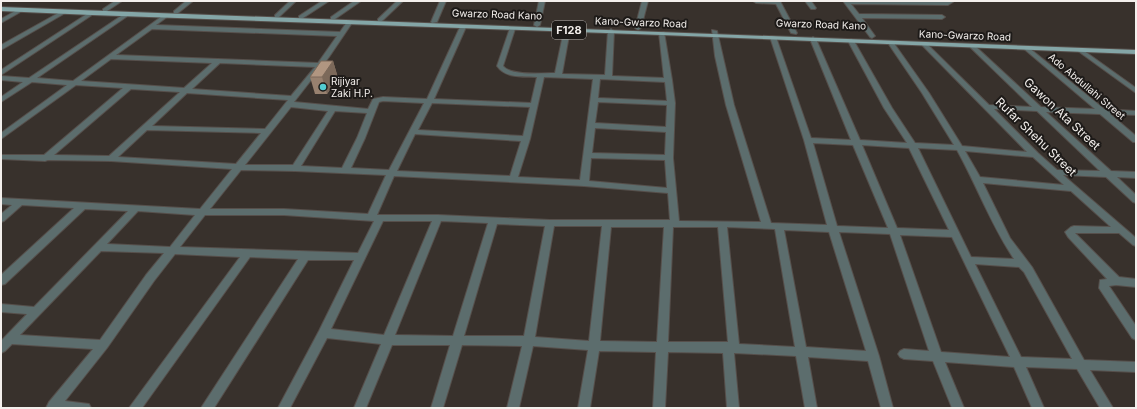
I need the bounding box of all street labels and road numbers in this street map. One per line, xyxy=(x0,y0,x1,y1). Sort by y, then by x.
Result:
street label: Gwarzo Road Kano xyxy=(452,6,542,22)
street label: Kano-Gwarzo Road xyxy=(595,14,687,30)
street label: Gwarzo Road Kano xyxy=(776,16,866,32)
road number: F128 xyxy=(552,21,586,39)
street label: Kano-Gwarzo Road xyxy=(919,27,1011,43)
street label: Ado Abdullahi Street xyxy=(1046,50,1128,122)
street label: Gawon Ata Street xyxy=(1021,74,1104,153)
street label: Rufar Shehu Street xyxy=(993,94,1080,179)

